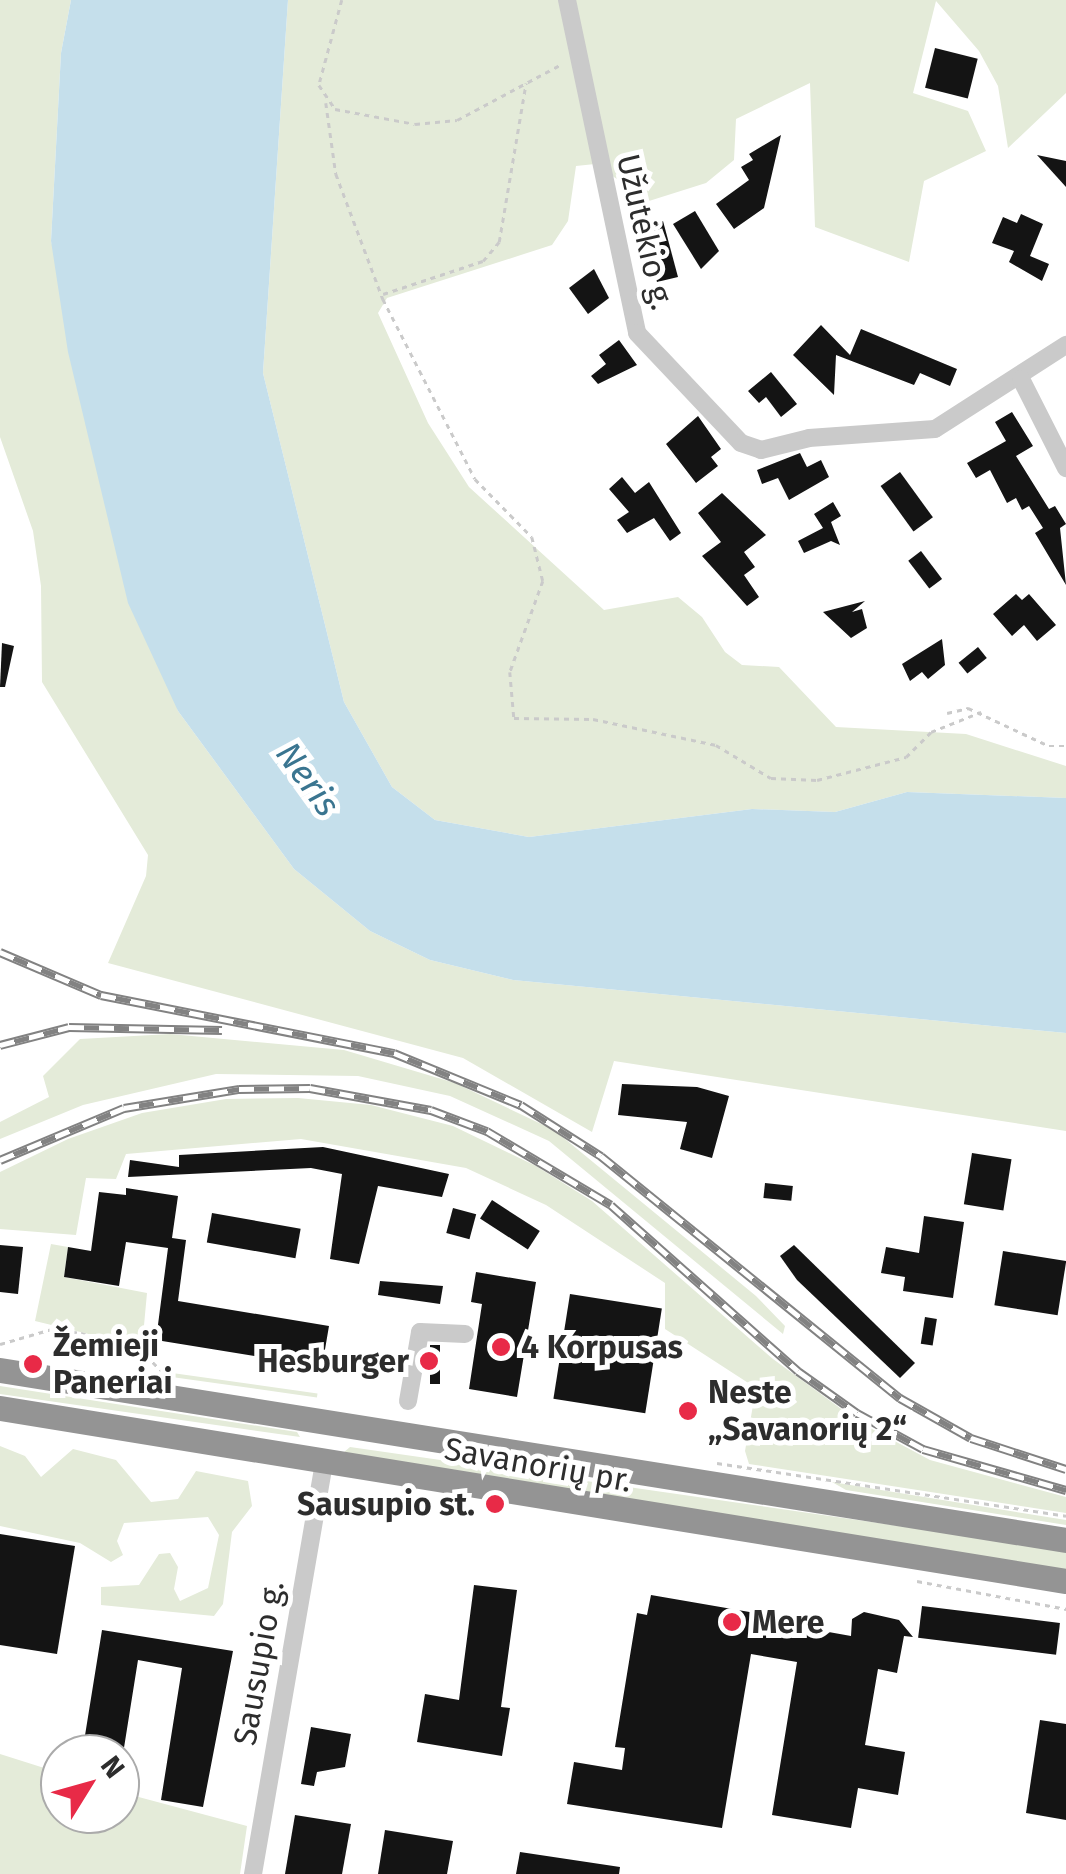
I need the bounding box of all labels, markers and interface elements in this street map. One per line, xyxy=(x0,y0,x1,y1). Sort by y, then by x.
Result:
street label: Užutėkio g. xyxy=(608,150,682,314)
water label: Neris xyxy=(267,734,349,824)
place label: Žemieji Paneriai xyxy=(53,1327,173,1402)
place label: 4 Korpusas xyxy=(521,1328,683,1366)
marker: 4 Korpusas xyxy=(490,1336,512,1358)
place label: Hesburger xyxy=(257,1342,409,1380)
marker: Hesburger xyxy=(418,1350,440,1372)
marker: Žemieji Paneriai xyxy=(22,1353,44,1375)
place label: Neste „Savanorių 2“ xyxy=(708,1374,907,1449)
marker: Neste „Savanorių 2“ xyxy=(677,1400,699,1422)
street label: Savanorių pr. xyxy=(441,1430,635,1500)
place label: Sausupio st. xyxy=(297,1485,475,1523)
marker: Sausupio st. xyxy=(484,1493,506,1515)
street label: Sausupio g. xyxy=(226,1578,292,1748)
place label: Mere xyxy=(752,1603,824,1641)
marker: Mere xyxy=(721,1611,743,1633)
north arrow xyxy=(40,1734,140,1834)
text: N xyxy=(94,1749,132,1784)

